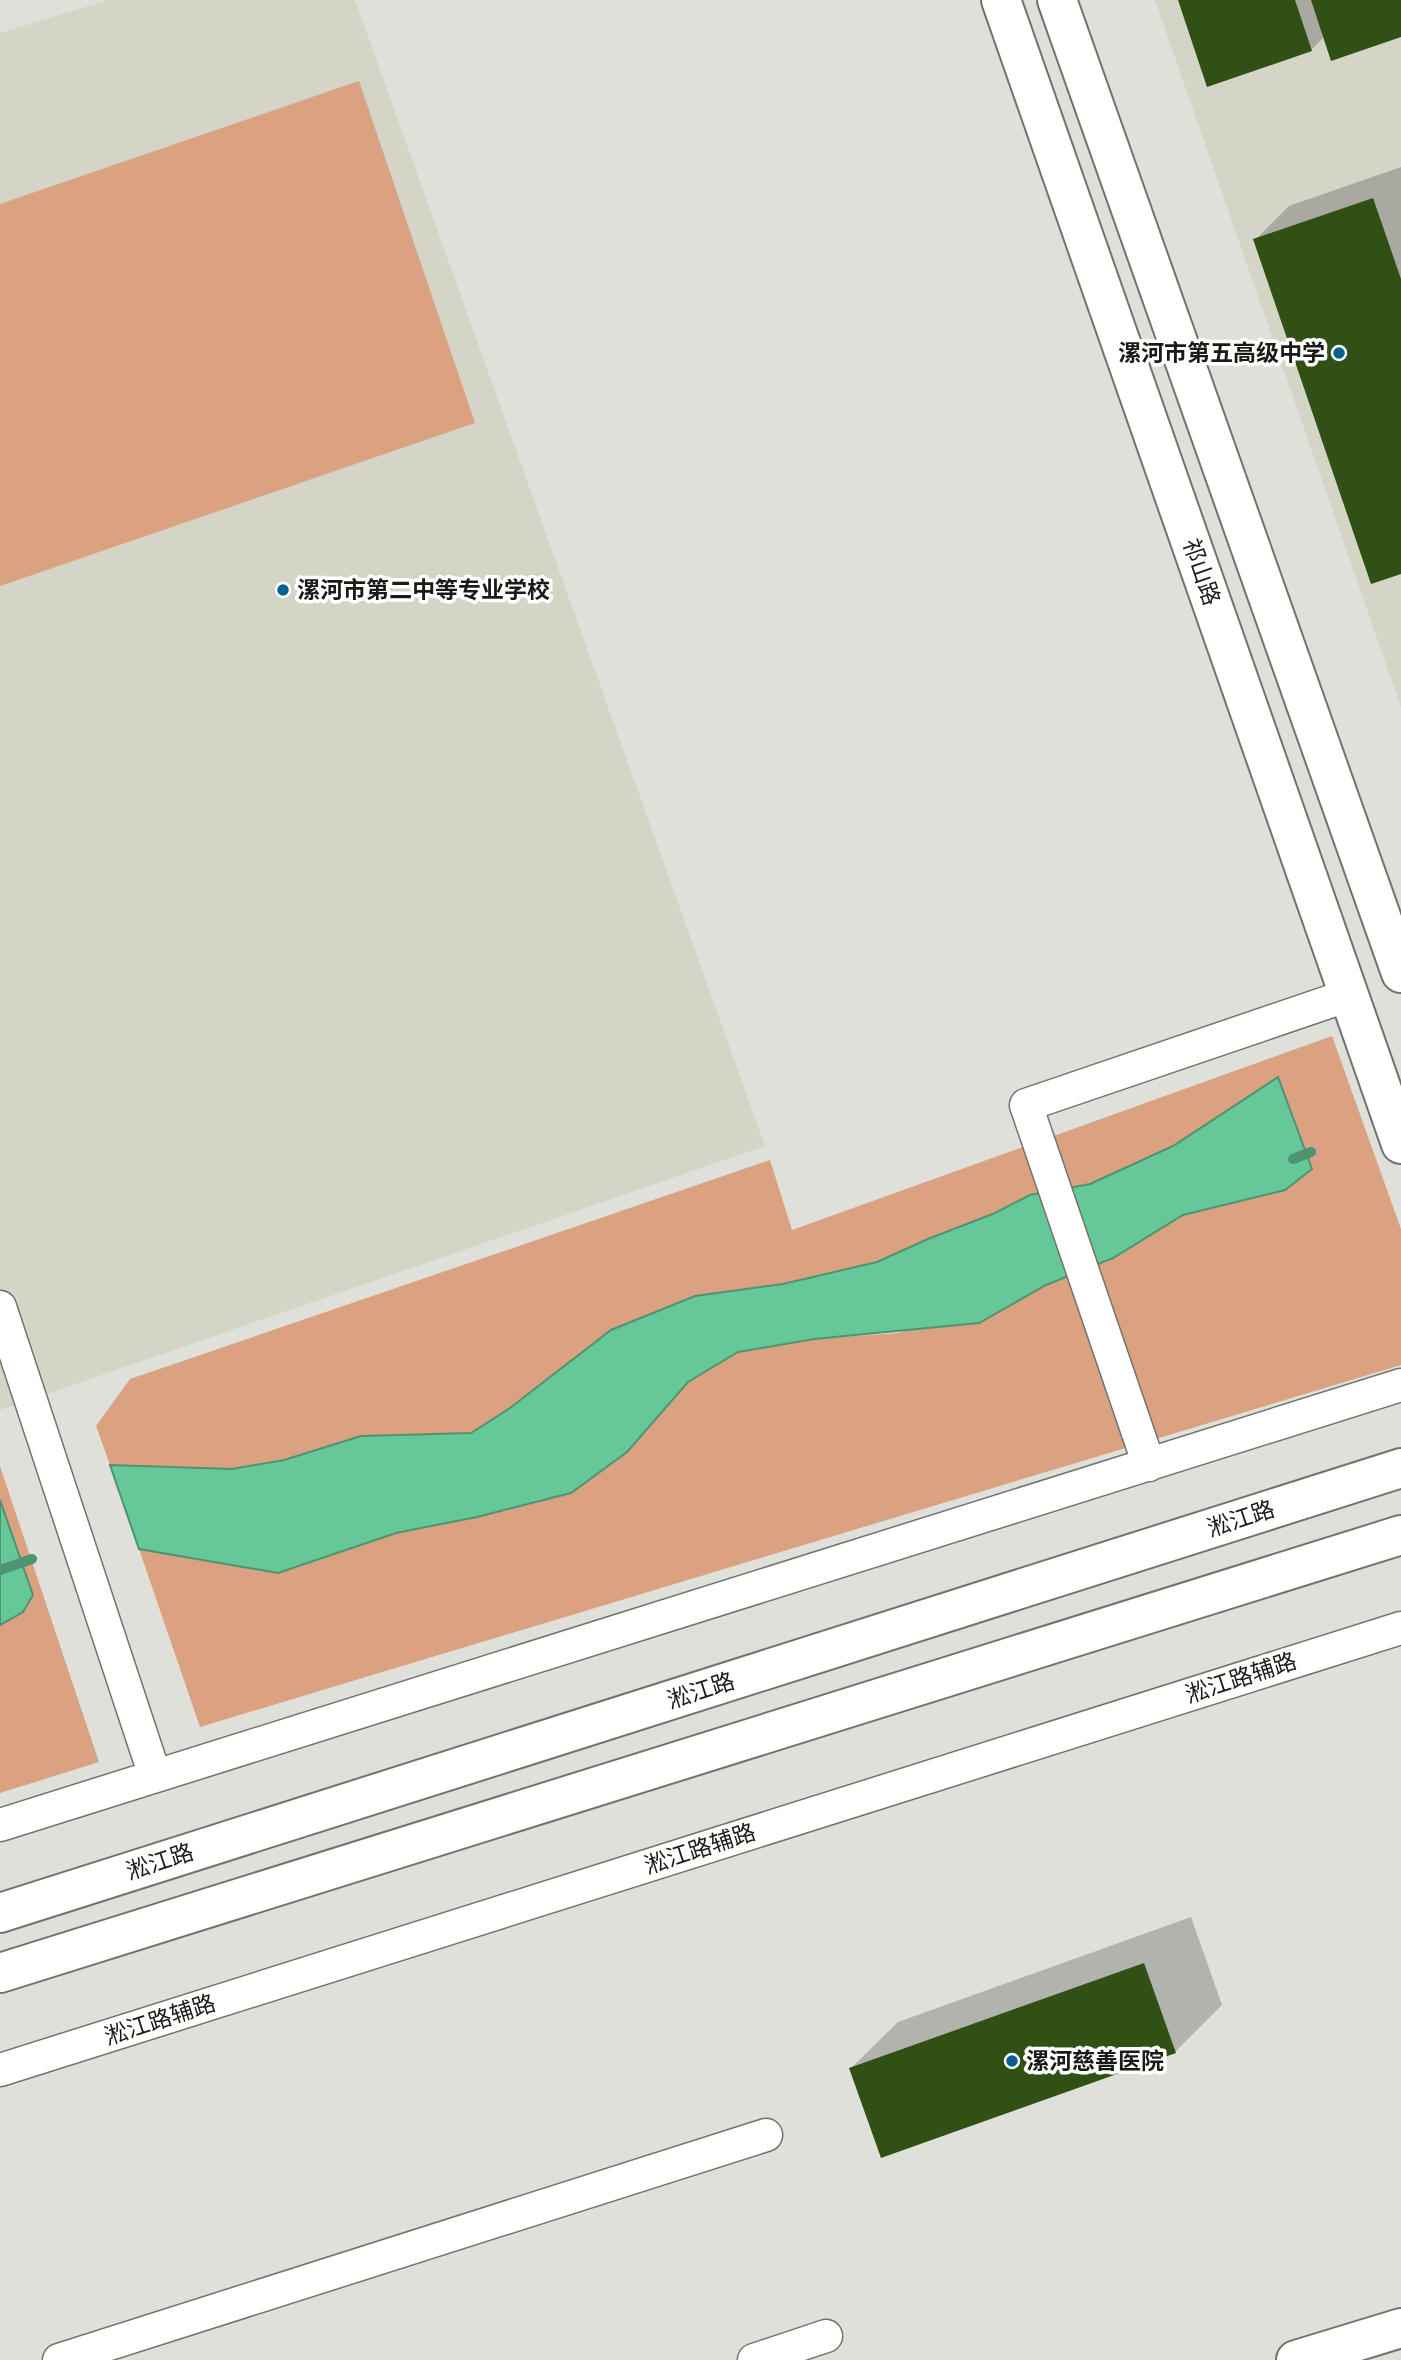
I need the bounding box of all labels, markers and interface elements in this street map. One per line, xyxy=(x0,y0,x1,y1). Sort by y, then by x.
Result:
place label: 漯河市第五高级中学 xyxy=(1118,340,1325,366)
marker: 漯河市第五高级中学 xyxy=(1331,345,1347,361)
street label: 祁山路 xyxy=(1178,535,1224,609)
place label: 漯河市第二中等专业学校 xyxy=(297,577,550,603)
marker: 漯河市第二中等专业学校 xyxy=(275,582,291,598)
street label: 淞江路 xyxy=(1204,1496,1278,1542)
street label: 淞江路辅路 xyxy=(1182,1648,1300,1708)
street label: 淞江路 xyxy=(664,1668,738,1714)
street label: 淞江路辅路 xyxy=(641,1819,759,1879)
street label: 淞江路 xyxy=(123,1839,197,1885)
street label: 淞江路辅路 xyxy=(101,1990,219,2050)
place label: 漯河慈善医院 xyxy=(1026,2049,1164,2074)
marker: 漯河慈善医院 xyxy=(1004,2053,1020,2069)

